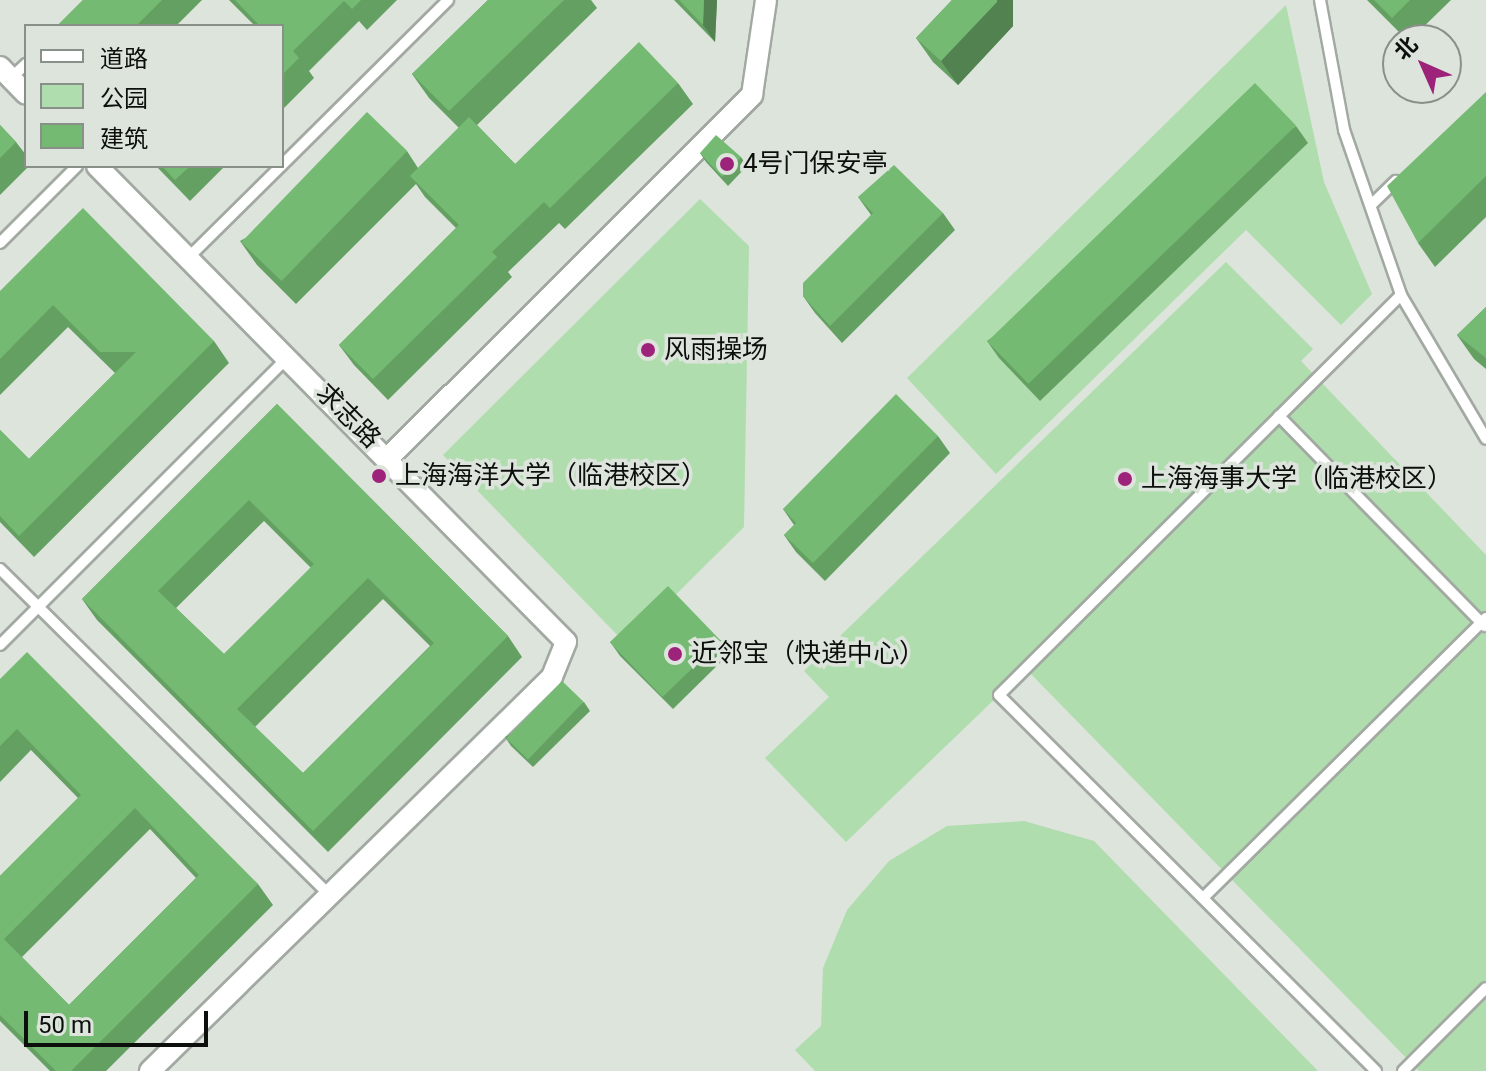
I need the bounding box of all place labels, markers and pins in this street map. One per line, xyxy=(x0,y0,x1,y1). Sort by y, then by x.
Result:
place label: 4号门保安亭 xyxy=(743,148,888,180)
marker: 4号门保安亭 xyxy=(718,155,736,173)
place label: 风雨操场 xyxy=(664,334,768,366)
marker: 风雨操场 xyxy=(639,341,657,359)
place label: 上海海洋大学（临港校区） xyxy=(395,460,707,492)
place label: 上海海事大学（临港校区） xyxy=(1141,463,1453,495)
marker: 上海海洋大学（临港校区） xyxy=(370,467,388,485)
marker: 上海海事大学（临港校区） xyxy=(1116,470,1134,488)
place label: 近邻宝（快递中心） xyxy=(691,638,925,670)
marker: 近邻宝（快递中心） xyxy=(666,645,684,663)

